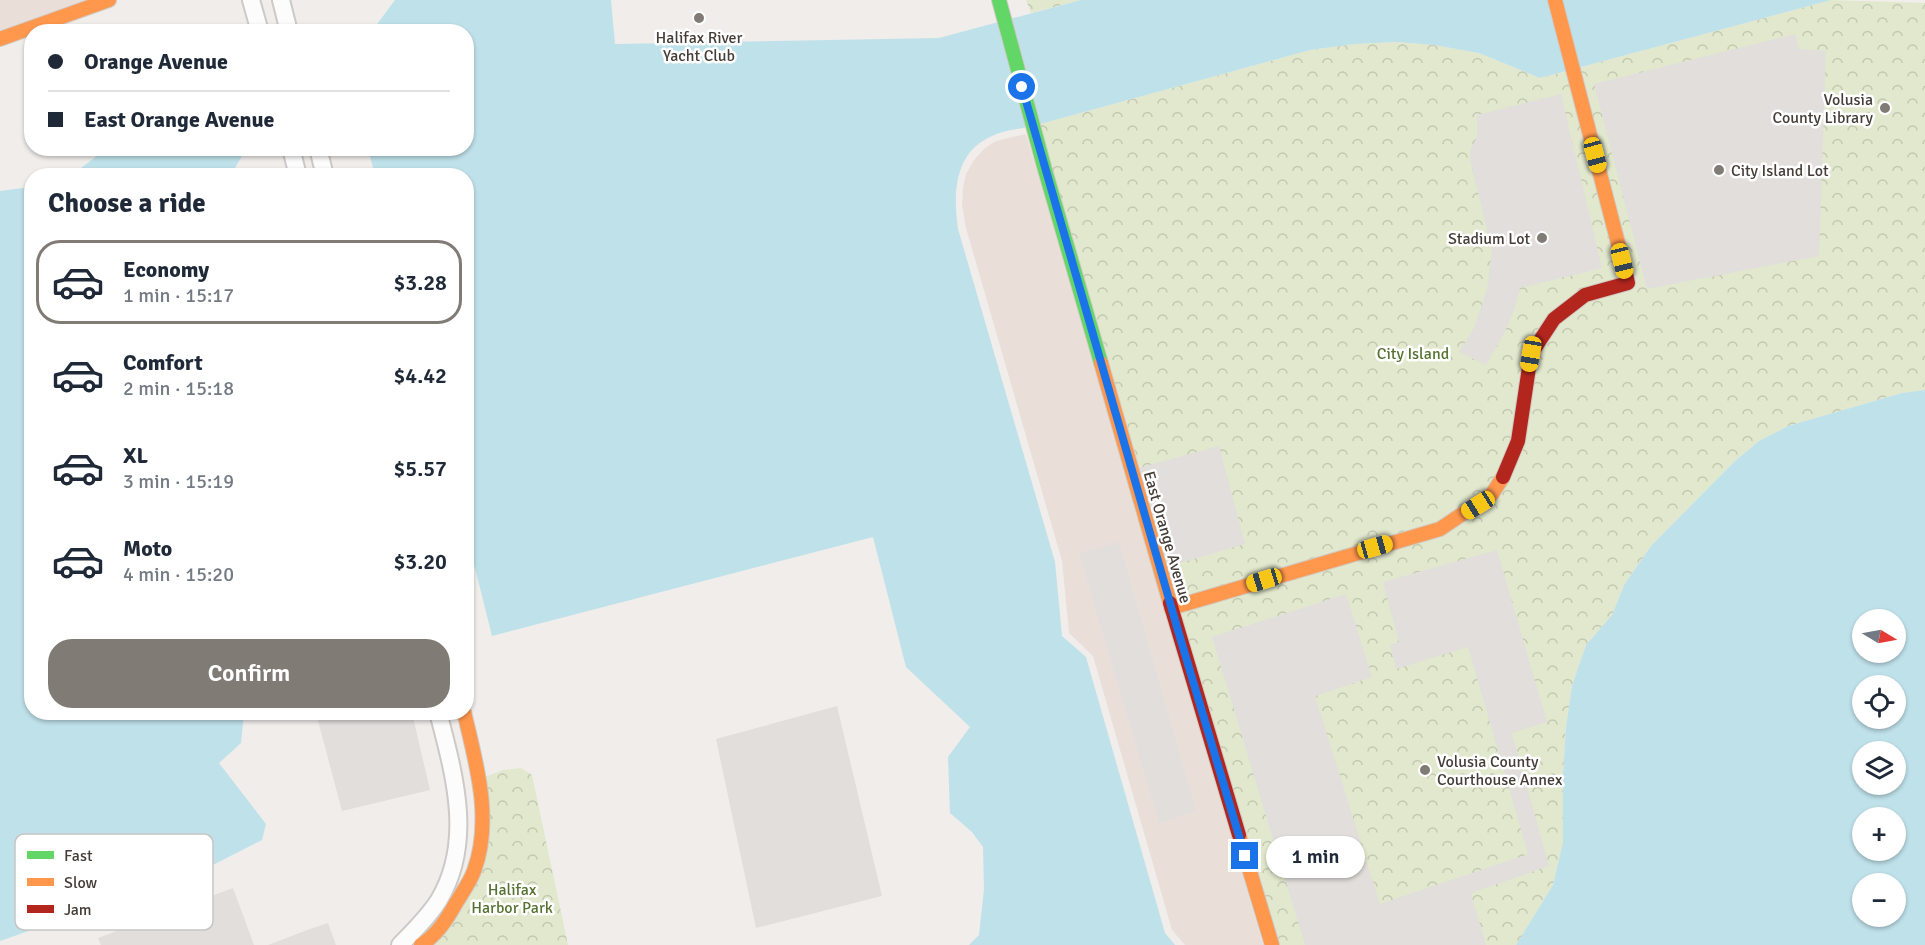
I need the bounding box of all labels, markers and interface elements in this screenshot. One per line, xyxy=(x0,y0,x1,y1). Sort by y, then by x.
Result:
marker: Halifax River Yacht Club xyxy=(692,11,706,25)
place label: Halifax River Yacht Club xyxy=(656,28,743,66)
text: Orange Avenue xyxy=(84,48,228,75)
route start xyxy=(1008,73,1035,100)
place label: Volusia County Library xyxy=(1772,90,1874,128)
marker: Volusia County Library xyxy=(1878,101,1892,115)
text: East Orange Avenue xyxy=(84,106,275,133)
car xyxy=(1582,135,1608,175)
place label: City Island Lot xyxy=(1731,161,1829,181)
marker: City Island Lot xyxy=(1712,163,1726,177)
text: Choose a ride xyxy=(48,187,206,220)
place label: Stadium Lot xyxy=(1448,229,1530,249)
marker: Stadium Lot xyxy=(1535,231,1549,245)
car xyxy=(1609,241,1635,281)
icon: car xyxy=(51,255,105,309)
text: Economy xyxy=(123,256,209,283)
text: $3.28 xyxy=(393,269,447,296)
text: 1 min · 15:17 xyxy=(123,283,234,308)
car xyxy=(1519,335,1543,373)
park label: City Island xyxy=(1377,344,1449,364)
icon: car xyxy=(51,348,105,402)
text: Comfort xyxy=(123,349,203,376)
text: $4.42 xyxy=(393,362,447,389)
text: 2 min · 15:18 xyxy=(123,376,234,401)
icon: car xyxy=(51,441,105,495)
text: XL xyxy=(123,442,148,469)
text: $5.57 xyxy=(393,455,447,482)
text: 3 min · 15:19 xyxy=(123,469,234,494)
street label: East Orange Avenue xyxy=(1139,469,1195,606)
car xyxy=(1458,488,1498,522)
car xyxy=(1355,533,1395,561)
icon: car xyxy=(51,534,105,588)
text: Moto xyxy=(123,535,172,562)
text: $3.20 xyxy=(393,548,447,575)
text: 4 min · 15:20 xyxy=(123,562,234,587)
car xyxy=(1244,566,1284,594)
north arrow xyxy=(1852,609,1906,663)
map controls xyxy=(1852,609,1906,927)
button: Confirm xyxy=(48,639,450,708)
button: locate xyxy=(1852,675,1906,729)
button: layers xyxy=(1852,741,1906,795)
place label: Volusia County Courthouse Annex xyxy=(1437,752,1563,790)
marker: Volusia County Courthouse Annex xyxy=(1418,763,1432,777)
button: + xyxy=(1852,807,1906,861)
legend xyxy=(15,834,213,930)
callout: 1 min xyxy=(1266,835,1365,877)
route end xyxy=(1231,842,1258,869)
text: 1 min xyxy=(1292,844,1339,869)
text: Fast xyxy=(64,846,93,866)
text: Slow xyxy=(64,873,98,893)
button: − xyxy=(1852,873,1906,927)
park label: Halifax Harbor Park xyxy=(471,880,553,918)
text: Jam xyxy=(64,900,92,920)

